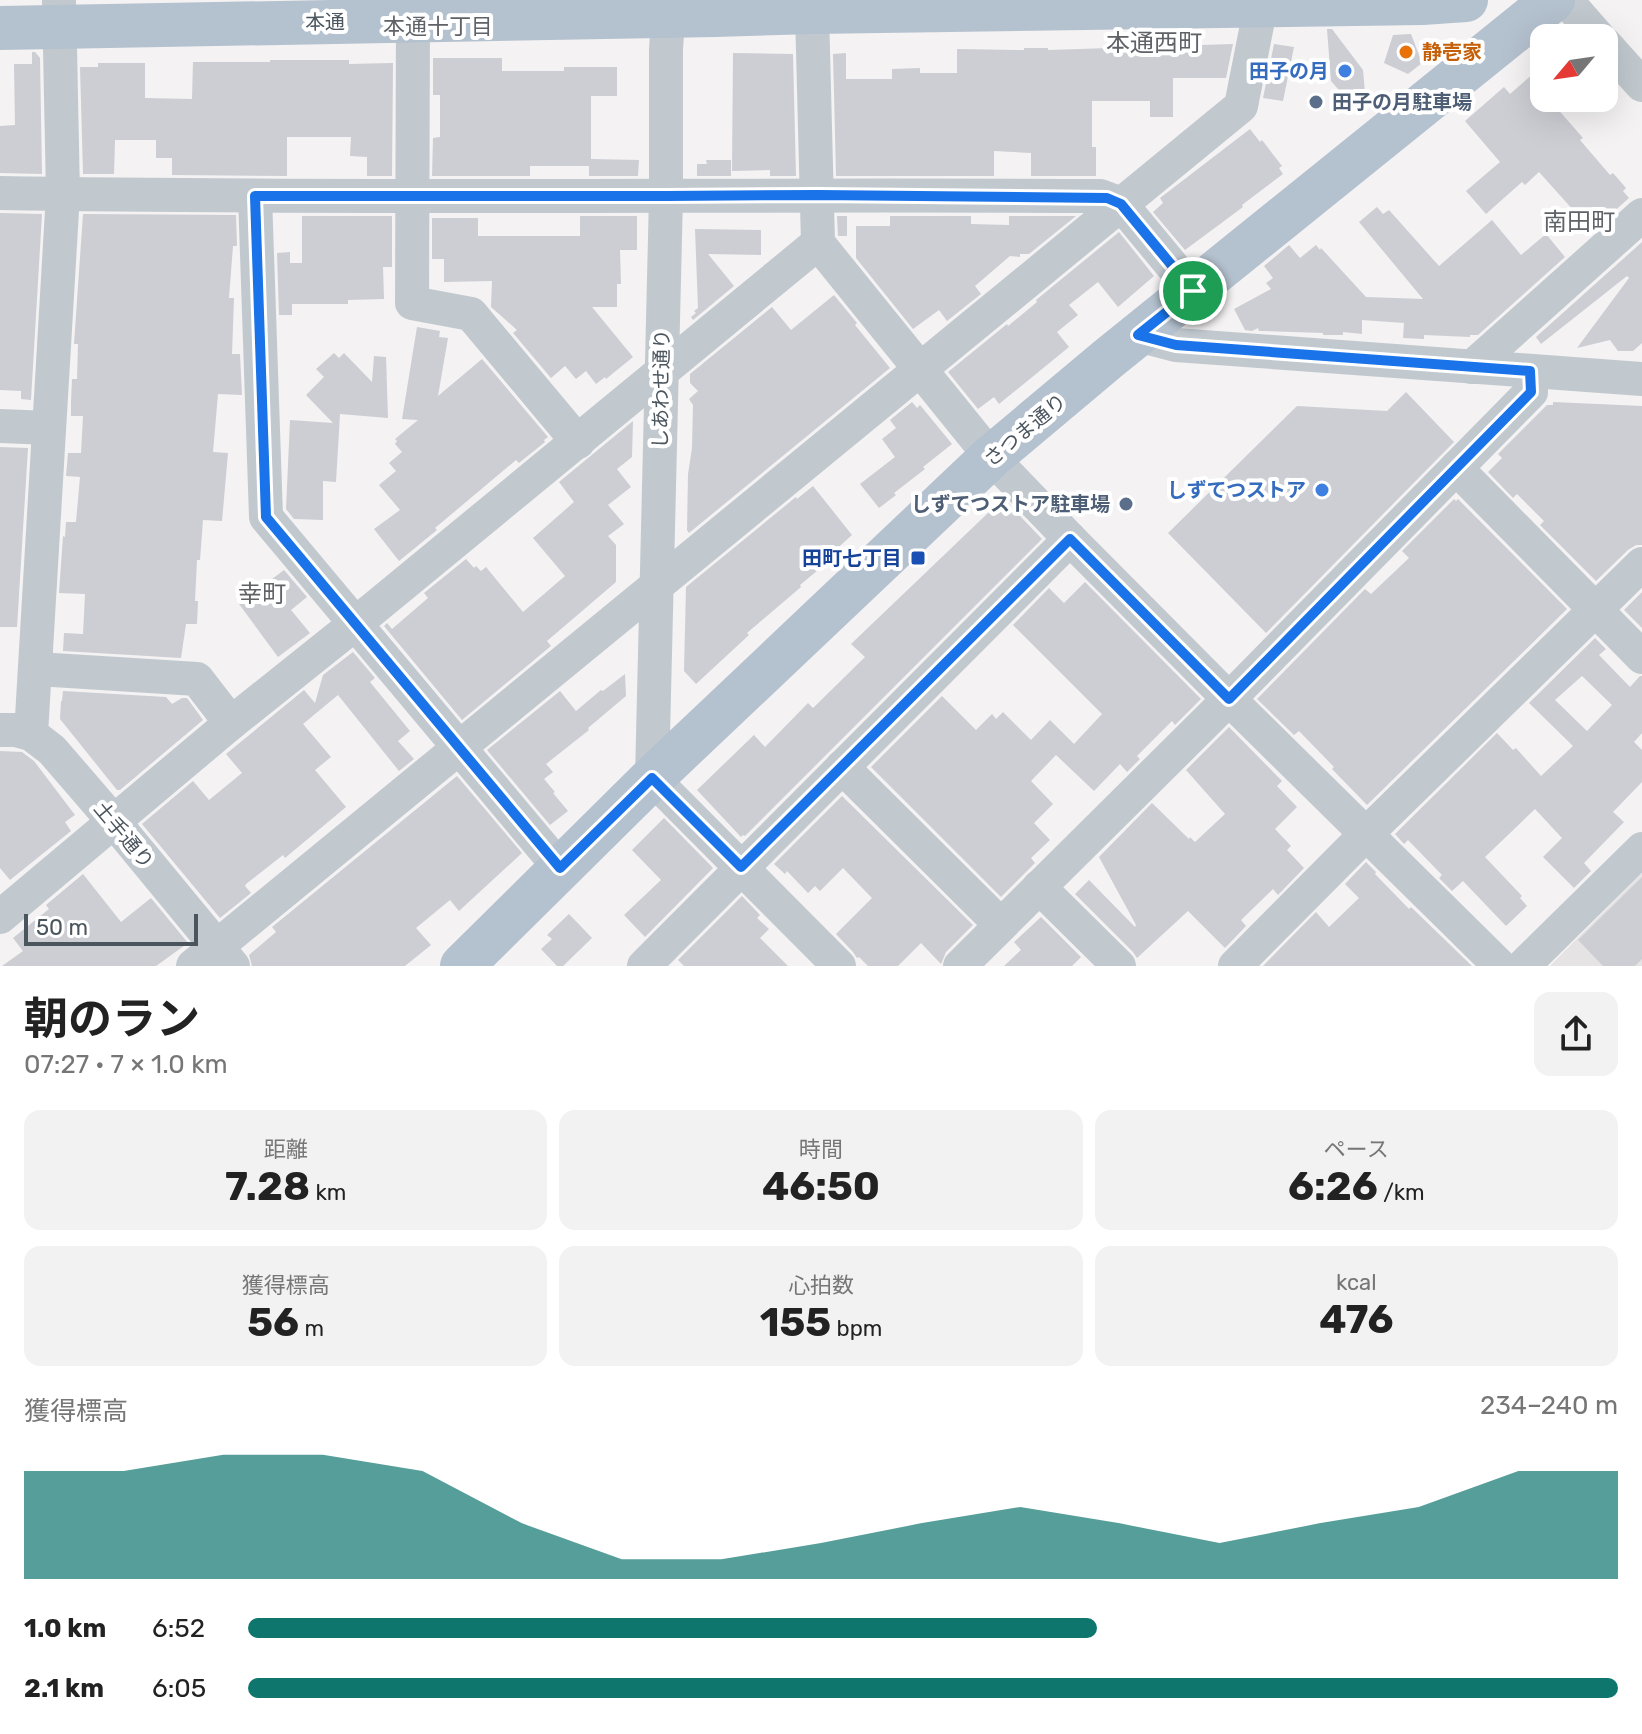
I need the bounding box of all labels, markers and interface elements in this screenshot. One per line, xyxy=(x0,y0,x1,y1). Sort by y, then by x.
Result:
street label: 本通 xyxy=(305,10,345,34)
district label: 本通十丁目 xyxy=(383,13,493,40)
north arrow xyxy=(1530,24,1618,112)
map controls xyxy=(1530,24,1618,112)
district label: 本通西町 xyxy=(1106,29,1202,57)
place label: 静壱家 xyxy=(1422,40,1482,64)
marker: 静壱家 xyxy=(1397,43,1415,61)
place label: 田子の月 xyxy=(1249,59,1329,83)
marker: 田子の月 xyxy=(1336,62,1354,80)
place label: 田子の月駐車場 xyxy=(1332,90,1472,114)
marker: 田子の月駐車場 xyxy=(1307,93,1325,111)
district label: 南田町 xyxy=(1543,208,1615,236)
pin xyxy=(1159,257,1227,325)
icon: arrive xyxy=(1171,269,1215,313)
street label: しあわせ通り xyxy=(648,329,674,449)
street label: さつま通り xyxy=(979,389,1071,471)
place label: しずてつストア xyxy=(1167,478,1306,502)
marker: しずてつストア xyxy=(1313,481,1331,499)
place label: しずてつストア駐車場 xyxy=(911,492,1110,516)
marker: しずてつストア駐車場 xyxy=(1117,495,1135,513)
place label: 田町七丁目 xyxy=(802,546,902,570)
marker: 田町七丁目 xyxy=(909,549,927,567)
district label: 幸町 xyxy=(238,580,286,608)
street label: 土手通り xyxy=(89,797,159,873)
scale bar xyxy=(24,910,198,946)
text: 50 m xyxy=(36,914,88,941)
button: share xyxy=(1534,992,1618,1076)
text: 朝のラン xyxy=(24,993,200,1045)
text: 07:27 · 7 × 1.0 km xyxy=(24,1049,228,1080)
text: 距離 xyxy=(264,1136,308,1163)
text: 時間 xyxy=(799,1136,843,1163)
text: ペース xyxy=(1324,1136,1389,1163)
text: 7.28 xyxy=(225,1163,310,1210)
text: 46:50 xyxy=(762,1163,880,1210)
text: 6:26 xyxy=(1288,1163,1378,1210)
text: km xyxy=(310,1179,346,1206)
text: /km xyxy=(1378,1179,1425,1206)
text: kcal xyxy=(1336,1269,1377,1296)
text: 獲得標高 xyxy=(242,1272,330,1299)
text: 心拍数 xyxy=(788,1272,854,1299)
text: 476 xyxy=(1319,1296,1393,1343)
text: 56 xyxy=(247,1299,299,1346)
text: 155 xyxy=(760,1299,831,1346)
text: m xyxy=(299,1315,324,1342)
text: bpm xyxy=(831,1315,882,1342)
text: 234–240 m xyxy=(1480,1390,1618,1421)
text: 獲得標高 xyxy=(24,1396,128,1427)
text: 1.0 km xyxy=(24,1613,106,1644)
text: 6:52 xyxy=(152,1613,205,1644)
text: 2.1 km xyxy=(24,1673,104,1704)
text: 6:05 xyxy=(152,1673,206,1704)

